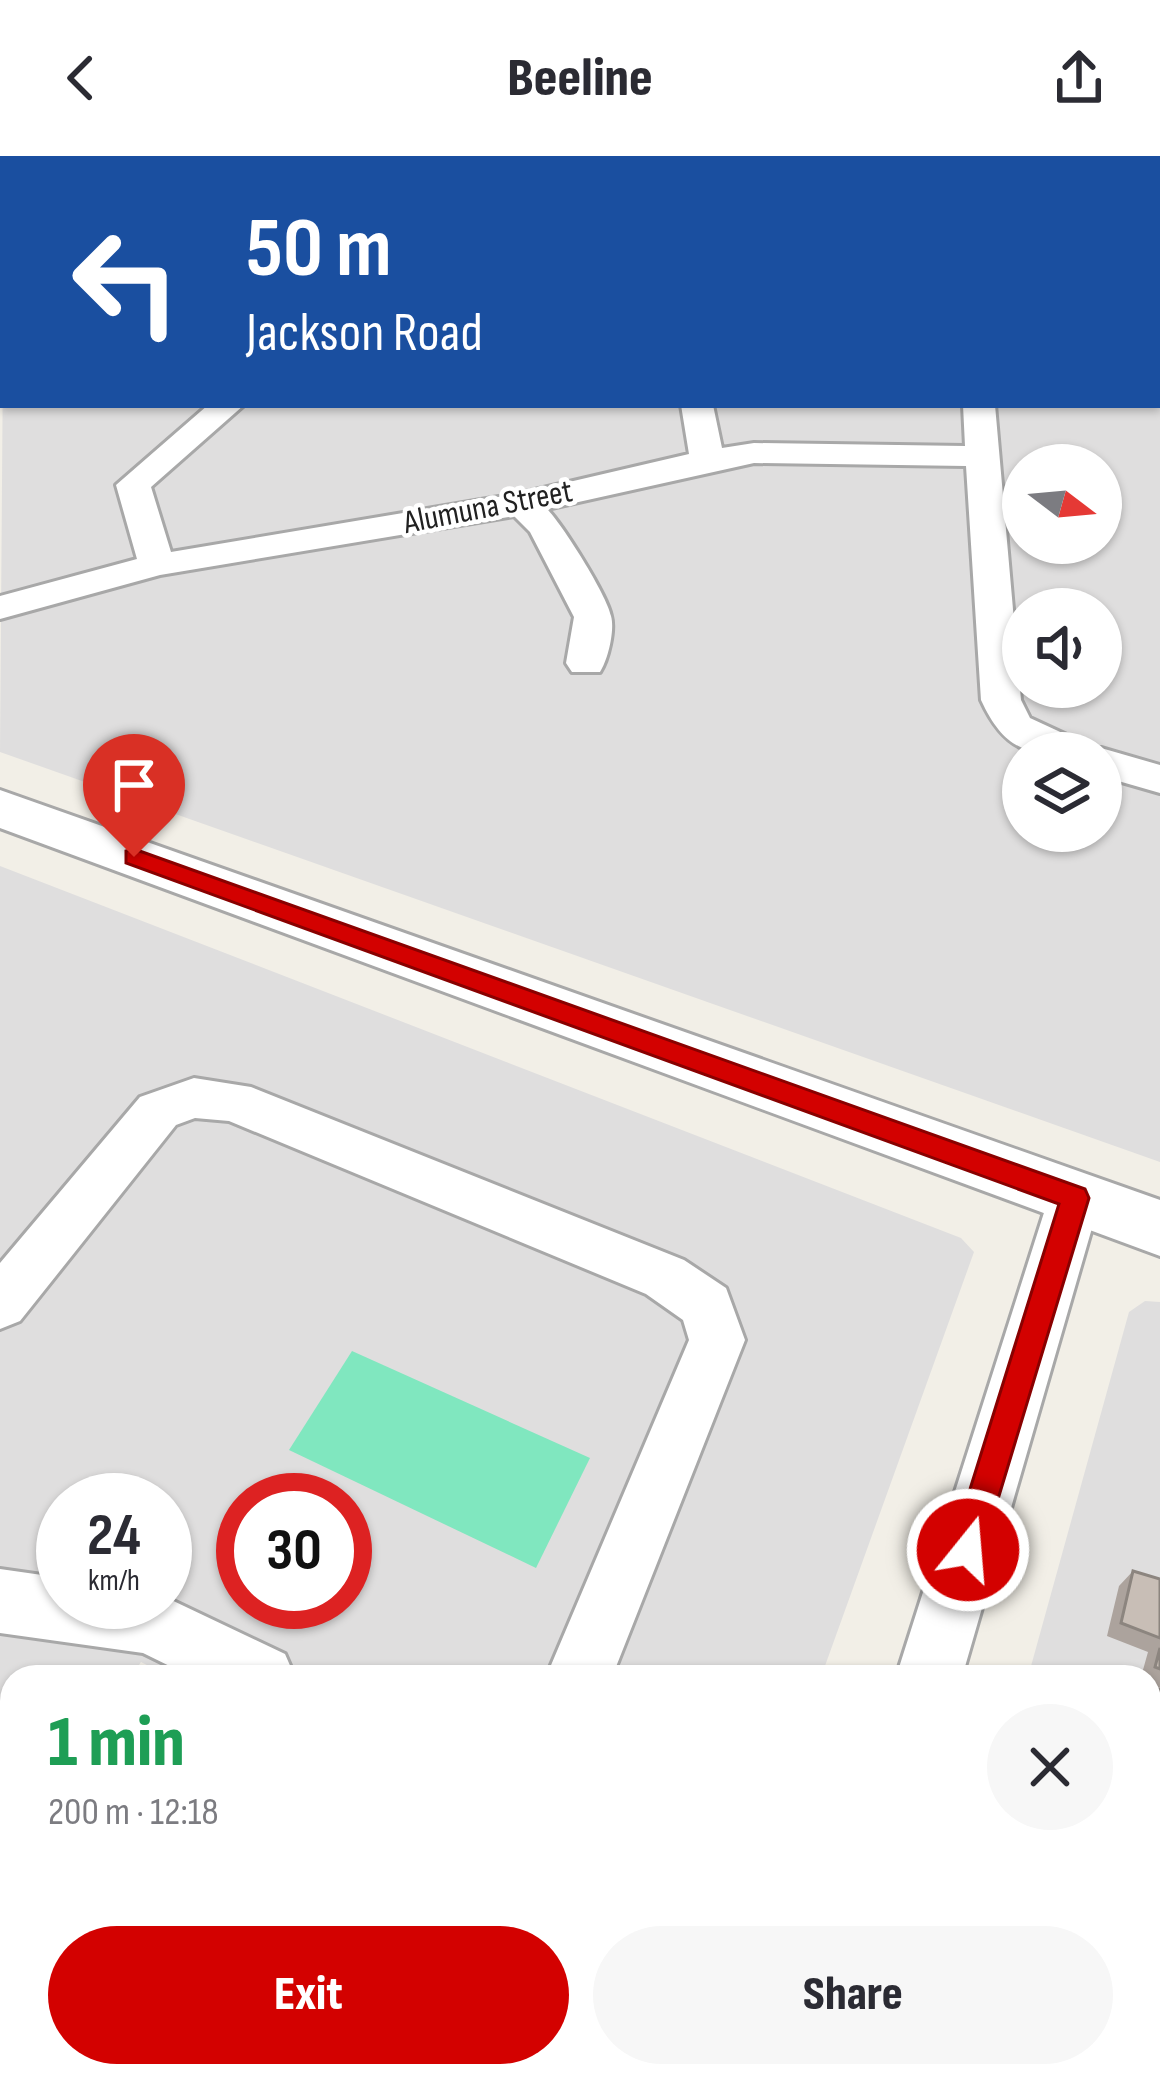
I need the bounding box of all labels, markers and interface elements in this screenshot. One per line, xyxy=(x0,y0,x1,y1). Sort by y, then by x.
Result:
icon: back xyxy=(48,45,114,111)
icon: share xyxy=(1046,45,1112,111)
text: Beeline xyxy=(507,46,653,111)
text: 50 m xyxy=(246,199,392,300)
icon: left xyxy=(48,204,204,360)
text: Jackson Road xyxy=(246,301,483,366)
north arrow xyxy=(1002,444,1122,564)
map controls xyxy=(1002,444,1122,852)
street label: Alumuna Street xyxy=(399,471,576,543)
button: sound xyxy=(1002,588,1122,708)
button: layers xyxy=(1002,732,1122,852)
pin xyxy=(83,734,185,857)
icon: arrive xyxy=(101,752,167,818)
speed limit sign: 30 xyxy=(216,1473,372,1629)
position arrow xyxy=(905,1487,1031,1613)
text: 24 xyxy=(87,1500,141,1572)
text: km/h xyxy=(88,1563,140,1599)
text: 1 min xyxy=(48,1700,185,1787)
button: close xyxy=(987,1704,1113,1830)
text: 200 m · 12:18 xyxy=(48,1789,219,1836)
button: Exit xyxy=(48,1926,569,2064)
button: Share xyxy=(593,1926,1113,2064)

